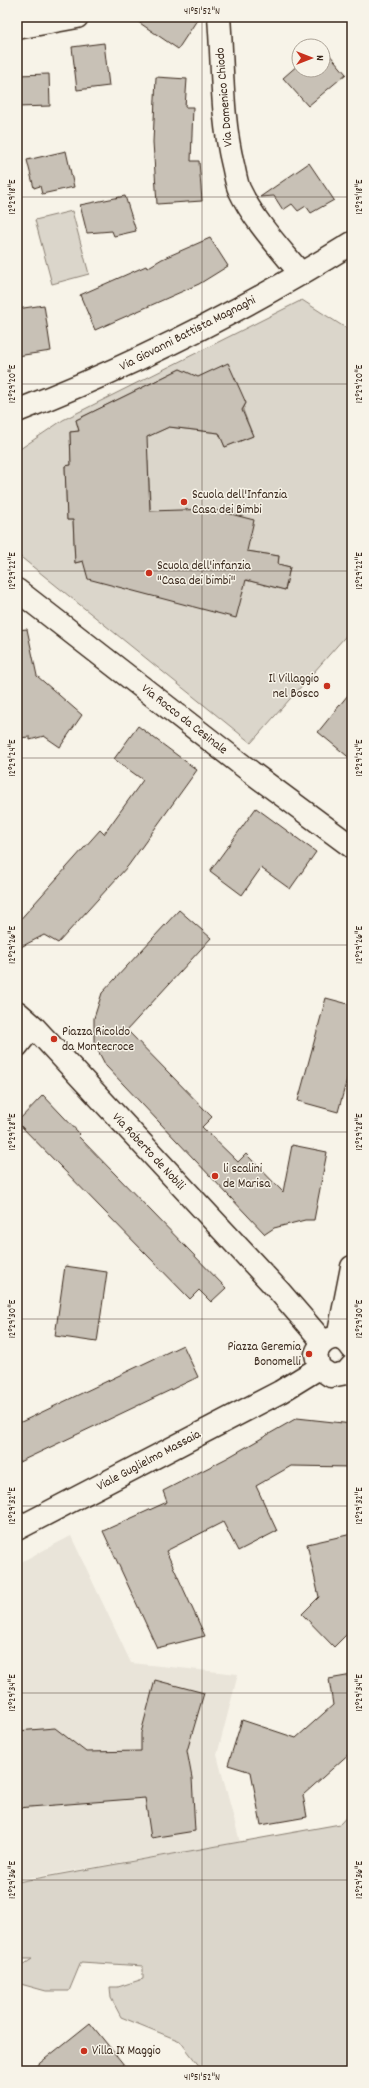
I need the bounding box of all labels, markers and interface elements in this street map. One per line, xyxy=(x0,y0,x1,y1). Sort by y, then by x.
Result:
text: 41°51'52"N xyxy=(184,5,220,19)
north arrow xyxy=(291,38,331,78)
street label: Via Domenico Chiodo xyxy=(211,46,239,147)
text: N xyxy=(311,55,327,61)
text: 12°29'18"E xyxy=(6,179,20,215)
text: 12°29'18"E xyxy=(353,179,367,215)
street label: Via Giovanni Battista Magnaghi xyxy=(117,291,260,377)
text: 12°29'20"E xyxy=(6,364,20,403)
text: 12°29'20"E xyxy=(353,364,367,403)
place label: Scuola dell'Infanzia Casa dei Bimbi xyxy=(192,486,288,520)
marker: Scuola dell'Infanzia Casa dei Bimbi xyxy=(179,497,189,507)
text: 12°29'22"E xyxy=(6,552,20,590)
text: 12°29'22"E xyxy=(353,552,367,590)
place label: Scuola dell'infanzia "Casa dei bimbi" xyxy=(157,557,251,591)
marker: Scuola dell'infanzia "Casa dei bimbi" xyxy=(144,568,154,578)
place label: Il Villaggio nel Bosco xyxy=(268,670,319,704)
street label: Via Rocco da Cesinale xyxy=(137,680,231,760)
marker: Il Villaggio nel Bosco xyxy=(322,681,332,691)
text: 12°29'24"E xyxy=(6,739,20,777)
text: 12°29'24"E xyxy=(353,739,367,777)
text: 12°29'26"E xyxy=(6,926,20,964)
text: 12°29'26"E xyxy=(353,926,367,964)
place label: Piazza Ricoldo da Montecroce xyxy=(62,1023,134,1057)
marker: Piazza Ricoldo da Montecroce xyxy=(49,1034,59,1044)
street label: Via Roberto de Nobili xyxy=(107,1109,189,1196)
text: 12°29'28"E xyxy=(6,1113,20,1151)
text: 12°29'28"E xyxy=(353,1113,367,1151)
place label: li scalini de Marisa xyxy=(223,1160,271,1194)
marker: li scalini de Marisa xyxy=(210,1171,220,1181)
text: 12°29'30"E xyxy=(6,1299,20,1338)
text: 12°29'30"E xyxy=(353,1299,367,1338)
place label: Piazza Geremia Bonomelli xyxy=(227,1338,302,1372)
marker: Piazza Geremia Bonomelli xyxy=(304,1349,314,1359)
street label: Viale Guglielmo Massaia xyxy=(94,1425,205,1497)
text: 12°29'32"E xyxy=(6,1487,20,1525)
text: 12°29'32"E xyxy=(353,1487,367,1525)
text: 12°29'34"E xyxy=(6,1674,20,1712)
text: 12°29'34"E xyxy=(353,1674,367,1712)
text: 12°29'36"E xyxy=(6,1860,20,1899)
text: 12°29'36"E xyxy=(353,1860,367,1899)
place label: Villa IX Maggio xyxy=(92,2042,161,2061)
marker: Villa IX Maggio xyxy=(79,2046,89,2056)
text: 41°51'52"N xyxy=(184,2071,220,2085)

